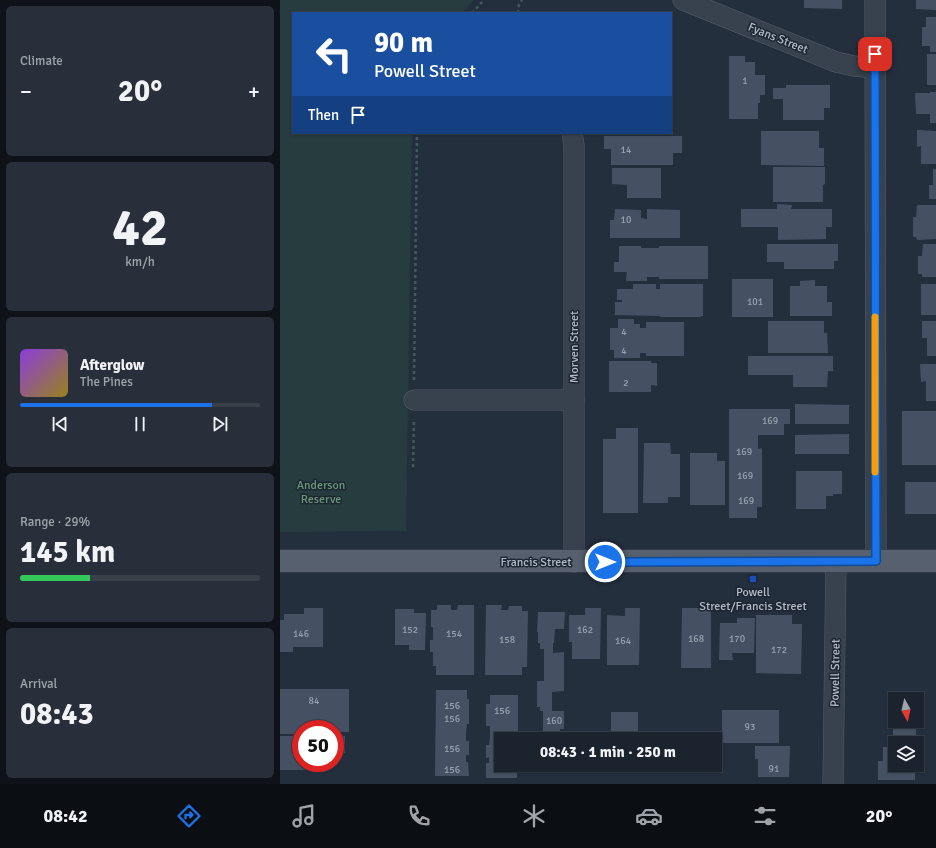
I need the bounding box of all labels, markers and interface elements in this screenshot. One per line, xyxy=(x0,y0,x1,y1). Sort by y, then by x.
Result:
street label: Fyans Street xyxy=(746,20,810,57)
text: 90 m xyxy=(374,26,433,60)
icon: left xyxy=(308,28,360,80)
pin xyxy=(858,37,892,71)
icon: arrive xyxy=(864,43,886,65)
text: Climate xyxy=(20,53,63,69)
text: Powell Street xyxy=(374,60,476,82)
text: 20° xyxy=(118,73,162,110)
house number: 1 xyxy=(742,75,748,87)
text: − xyxy=(20,78,32,105)
text: + xyxy=(248,78,260,105)
icon: arrive xyxy=(347,104,369,126)
text: Then xyxy=(308,106,339,124)
house number: 14 xyxy=(621,144,632,156)
text: 42 xyxy=(112,196,168,260)
house number: 10 xyxy=(621,214,631,226)
text: km/h xyxy=(125,254,155,270)
house number: 101 xyxy=(747,296,763,308)
street label: Morven Street xyxy=(567,311,582,383)
house number: 4 xyxy=(621,326,627,338)
house number: 4 xyxy=(621,345,627,357)
text: Afterglow xyxy=(80,356,144,374)
text: The Pines xyxy=(80,374,133,390)
house number: 2 xyxy=(623,377,629,389)
icon: previous xyxy=(49,413,71,435)
icon: pause xyxy=(129,413,151,435)
icon: next xyxy=(209,413,231,435)
house number: 169 xyxy=(762,415,778,427)
house number: 169 xyxy=(736,446,752,458)
house number: 169 xyxy=(737,470,753,482)
park label: Anderson Reserve xyxy=(297,478,345,507)
house number: 169 xyxy=(738,495,754,507)
text: Range · 29% xyxy=(20,514,90,530)
text: 145 km xyxy=(20,534,115,571)
position arrow xyxy=(584,541,626,583)
street label: Francis Street xyxy=(500,555,572,570)
marker: Powell Street/Francis Street xyxy=(748,574,758,584)
place label: Powell Street/Francis Street xyxy=(699,585,807,614)
house number: 152 xyxy=(402,624,418,636)
house number: 162 xyxy=(577,624,593,636)
house number: 146 xyxy=(293,628,309,640)
house number: 154 xyxy=(446,628,463,640)
house number: 168 xyxy=(688,633,704,645)
house number: 170 xyxy=(729,633,745,645)
house number: 158 xyxy=(499,634,515,646)
house number: 164 xyxy=(615,635,632,647)
street label: Powell Street xyxy=(827,639,844,707)
house number: 172 xyxy=(771,644,787,656)
text: Arrival xyxy=(20,676,57,692)
north arrow xyxy=(888,692,924,728)
map controls xyxy=(888,692,924,772)
house number: 84 xyxy=(309,695,320,707)
text: 08:43 xyxy=(20,696,94,733)
house number: 156 xyxy=(444,700,460,712)
house number: 156 xyxy=(494,705,510,717)
house number: 156 xyxy=(444,713,460,725)
house number: 160 xyxy=(546,715,562,727)
speed limit sign: 50 xyxy=(292,720,344,772)
house number: 93 xyxy=(745,721,755,733)
button: layers xyxy=(888,736,924,772)
house number: 156 xyxy=(444,743,460,755)
text: 08:43 · 1 min · 250 m xyxy=(540,743,676,761)
house number: 91 xyxy=(769,763,779,775)
house number: 156 xyxy=(444,764,460,776)
icon: directions xyxy=(175,802,203,830)
icon: music xyxy=(290,802,318,830)
icon: phone xyxy=(405,802,433,830)
icon: climate xyxy=(520,802,548,830)
icon: car xyxy=(635,802,663,830)
icon: filters xyxy=(751,802,779,830)
text: 08:42 xyxy=(44,805,88,827)
text: 20° xyxy=(866,805,892,827)

